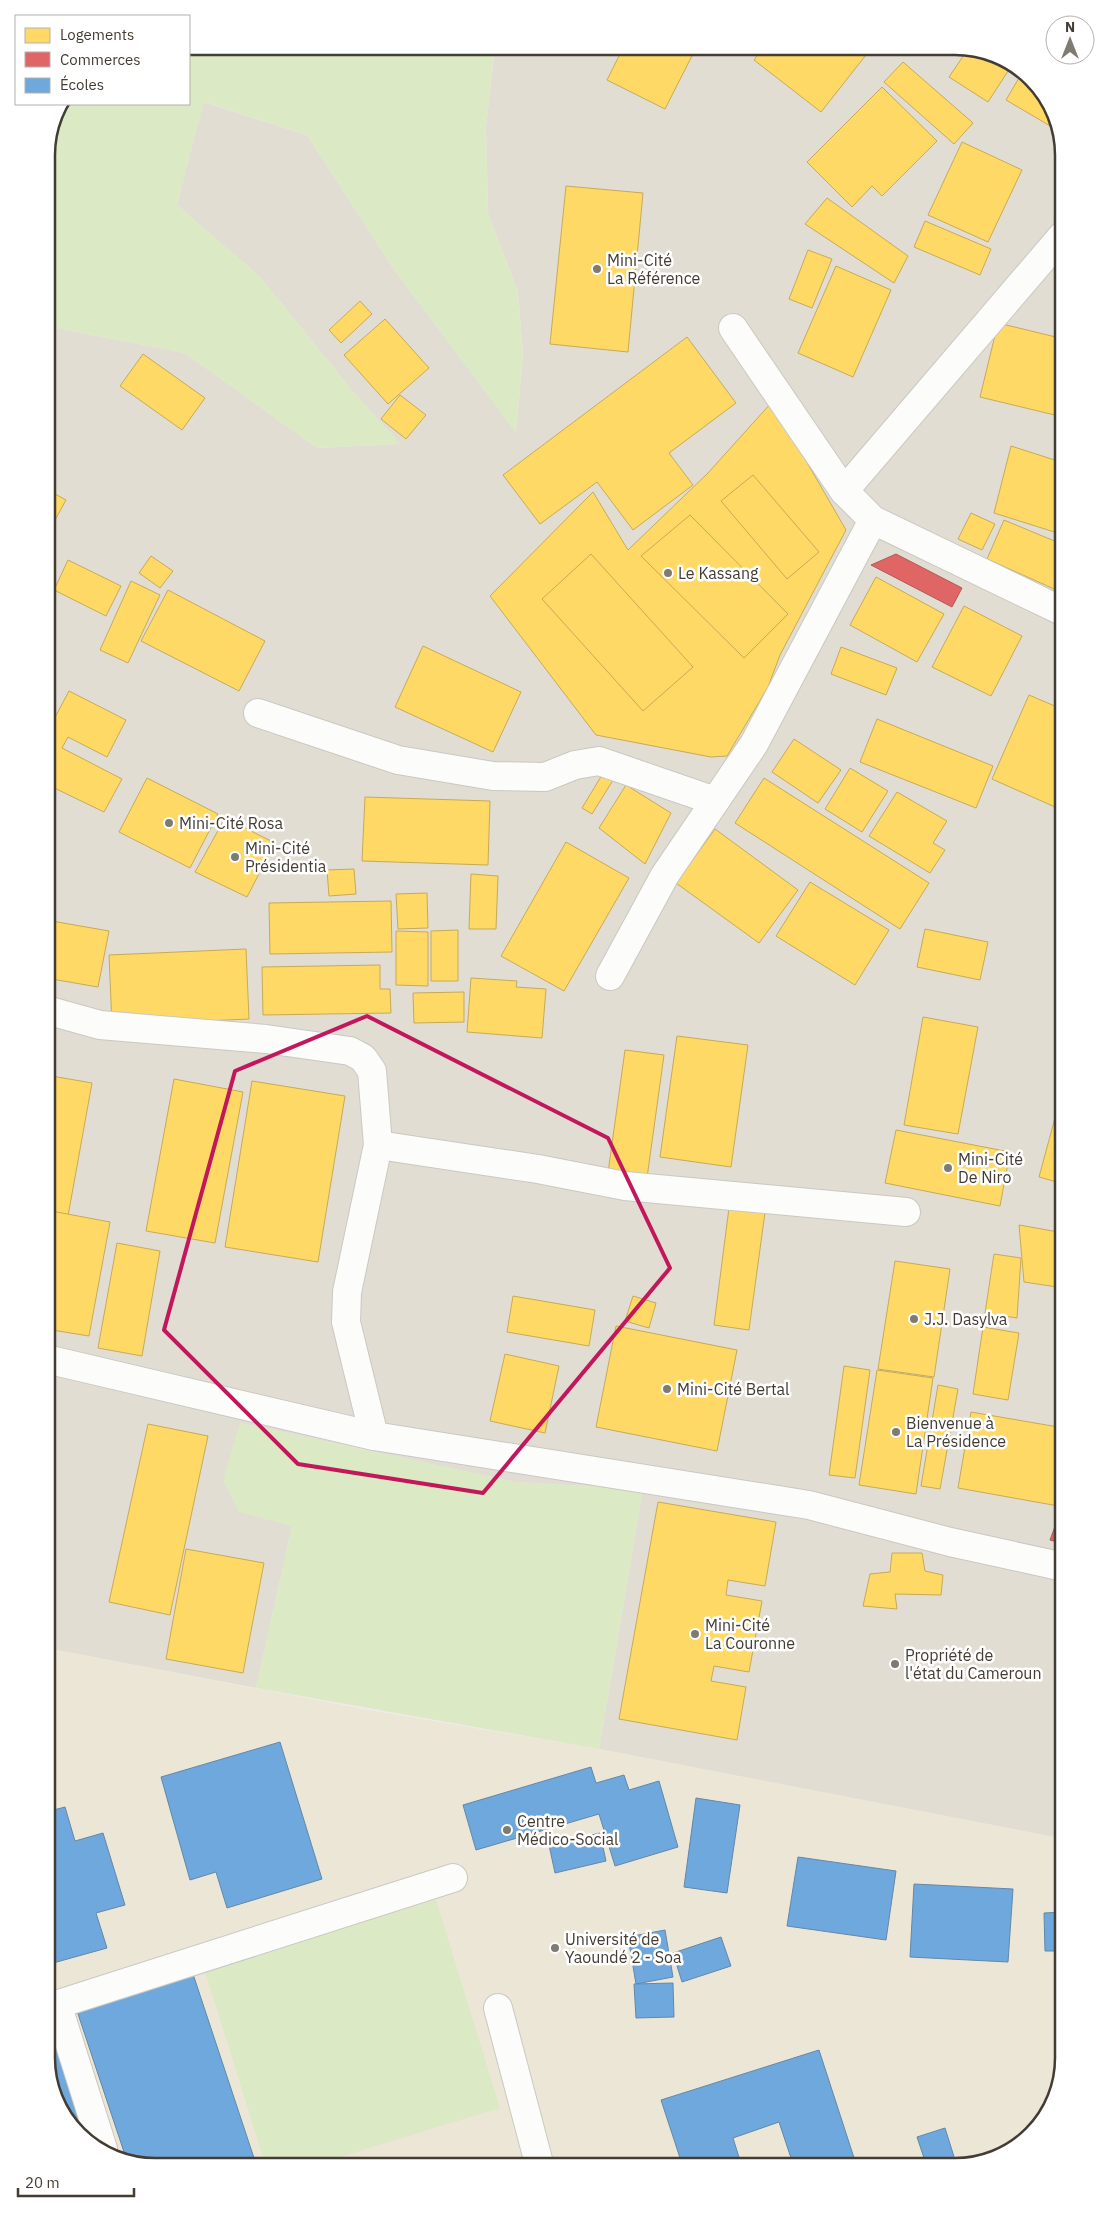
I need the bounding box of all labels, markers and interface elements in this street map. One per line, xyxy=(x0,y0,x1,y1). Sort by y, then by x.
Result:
legend xyxy=(15,15,190,105)
north arrow xyxy=(1045,15,1095,65)
text: N xyxy=(1065,18,1075,36)
text: Logements xyxy=(60,25,134,44)
text: Commerces xyxy=(60,50,141,69)
text: Écoles xyxy=(60,75,104,94)
place label: Mini-Cité La Référence xyxy=(607,250,701,288)
marker: Mini-Cité La Référence xyxy=(591,263,603,275)
place label: Le Kassang xyxy=(678,563,759,583)
marker: Le Kassang xyxy=(662,567,674,579)
place label: Mini-Cité Rosa xyxy=(179,813,284,833)
marker: Mini-Cité Rosa xyxy=(163,817,175,829)
place label: Mini-Cité Présidentia xyxy=(245,838,327,876)
marker: Mini-Cité Présidentia xyxy=(229,851,241,863)
place label: Mini-Cité De Niro xyxy=(958,1149,1023,1187)
marker: Mini-Cité De Niro xyxy=(942,1162,954,1174)
place label: J.J. Dasylva xyxy=(924,1309,1008,1329)
marker: J.J. Dasylva xyxy=(908,1313,920,1325)
place label: Mini-Cité Bertal xyxy=(677,1379,789,1399)
marker: Mini-Cité Bertal xyxy=(661,1383,673,1395)
place label: Bienvenue à La Présidence xyxy=(906,1413,1006,1451)
marker: Bienvenue à La Présidence xyxy=(890,1426,902,1438)
place label: Mini-Cité La Couronne xyxy=(705,1615,795,1653)
marker: Mini-Cité La Couronne xyxy=(689,1628,701,1640)
place label: Propriété de l'état du Cameroun xyxy=(905,1645,1042,1683)
marker: Propriété de l'état du Cameroun xyxy=(889,1658,901,1670)
place label: Centre Médico-Social xyxy=(517,1811,618,1849)
marker: Centre Médico-Social xyxy=(501,1824,513,1836)
place label: Université de Yaoundé 2 - Soa xyxy=(565,1929,682,1967)
marker: Université de Yaoundé 2 - Soa xyxy=(549,1942,561,1954)
scale bar xyxy=(18,2166,134,2198)
text: 20 m xyxy=(25,2173,60,2192)

